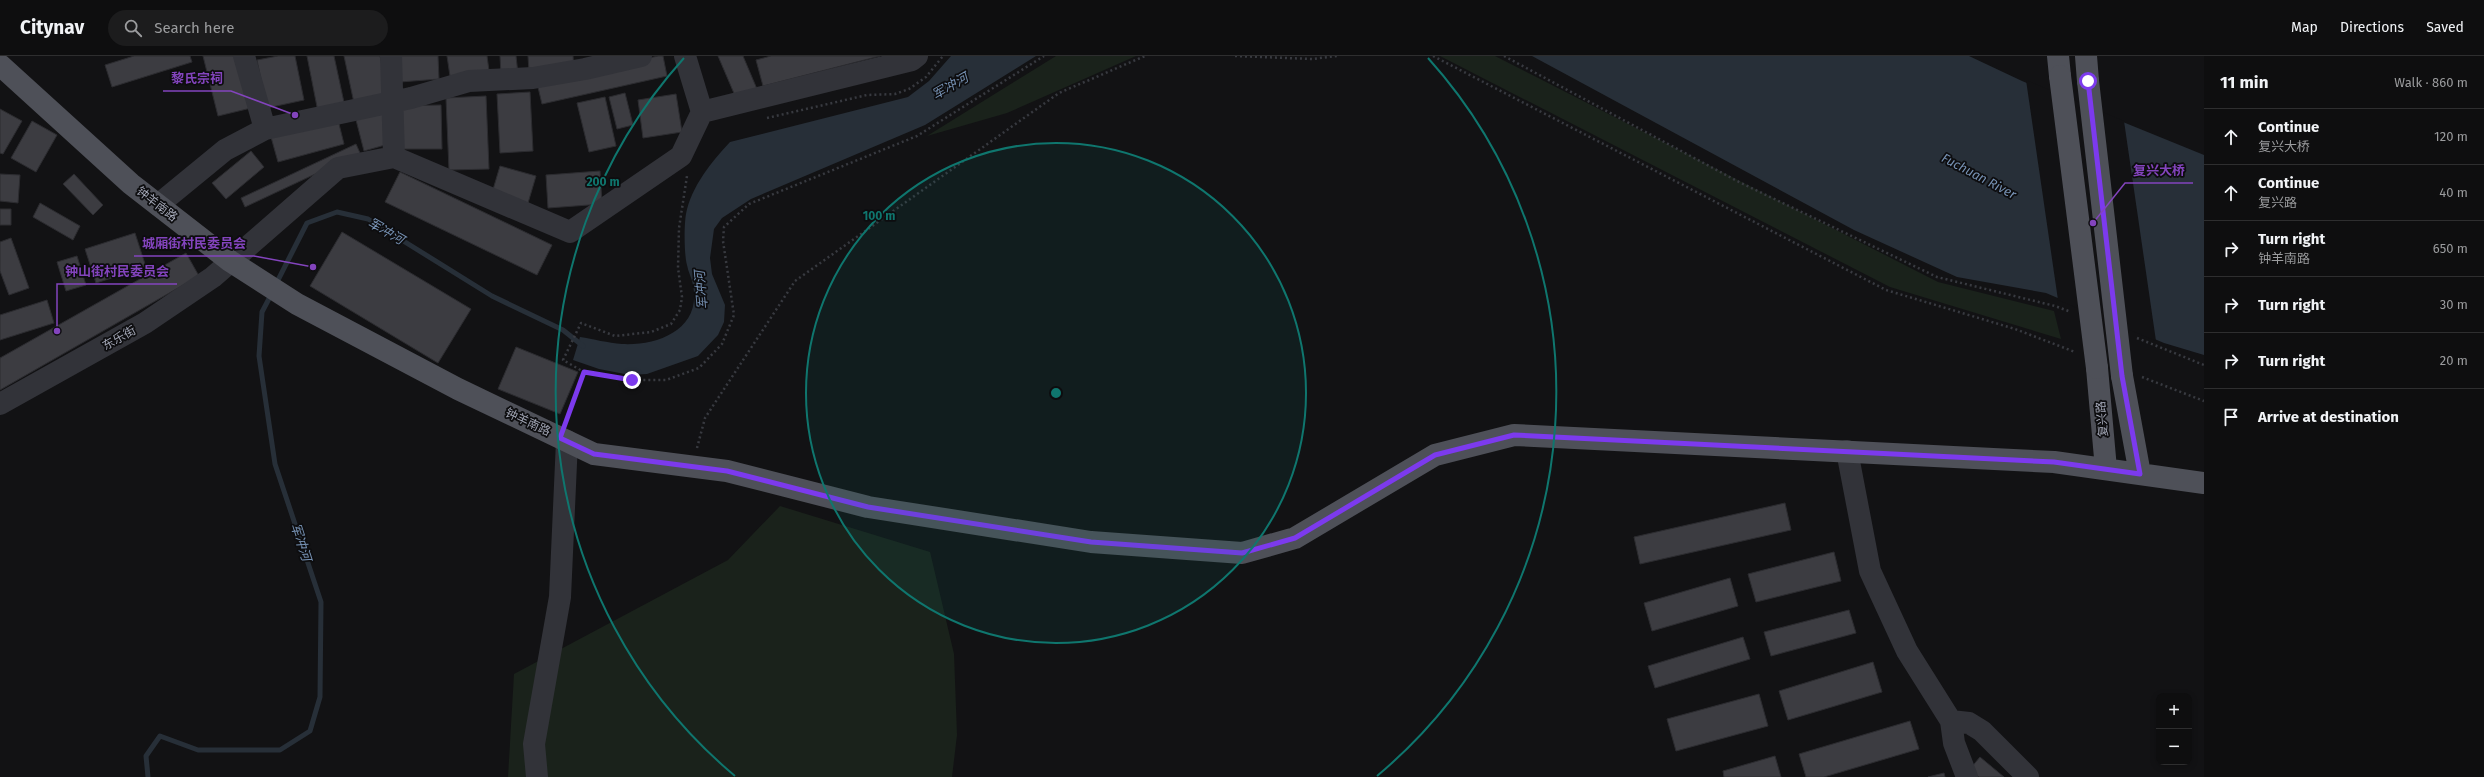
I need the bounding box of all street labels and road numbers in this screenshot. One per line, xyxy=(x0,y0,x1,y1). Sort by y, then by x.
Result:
street label: 钟羊南路 xyxy=(134,184,180,224)
street label: 东乐街 xyxy=(100,323,138,353)
street label: 复兴路 xyxy=(2093,400,2111,438)
street label: 钟羊南路 xyxy=(503,406,553,438)

